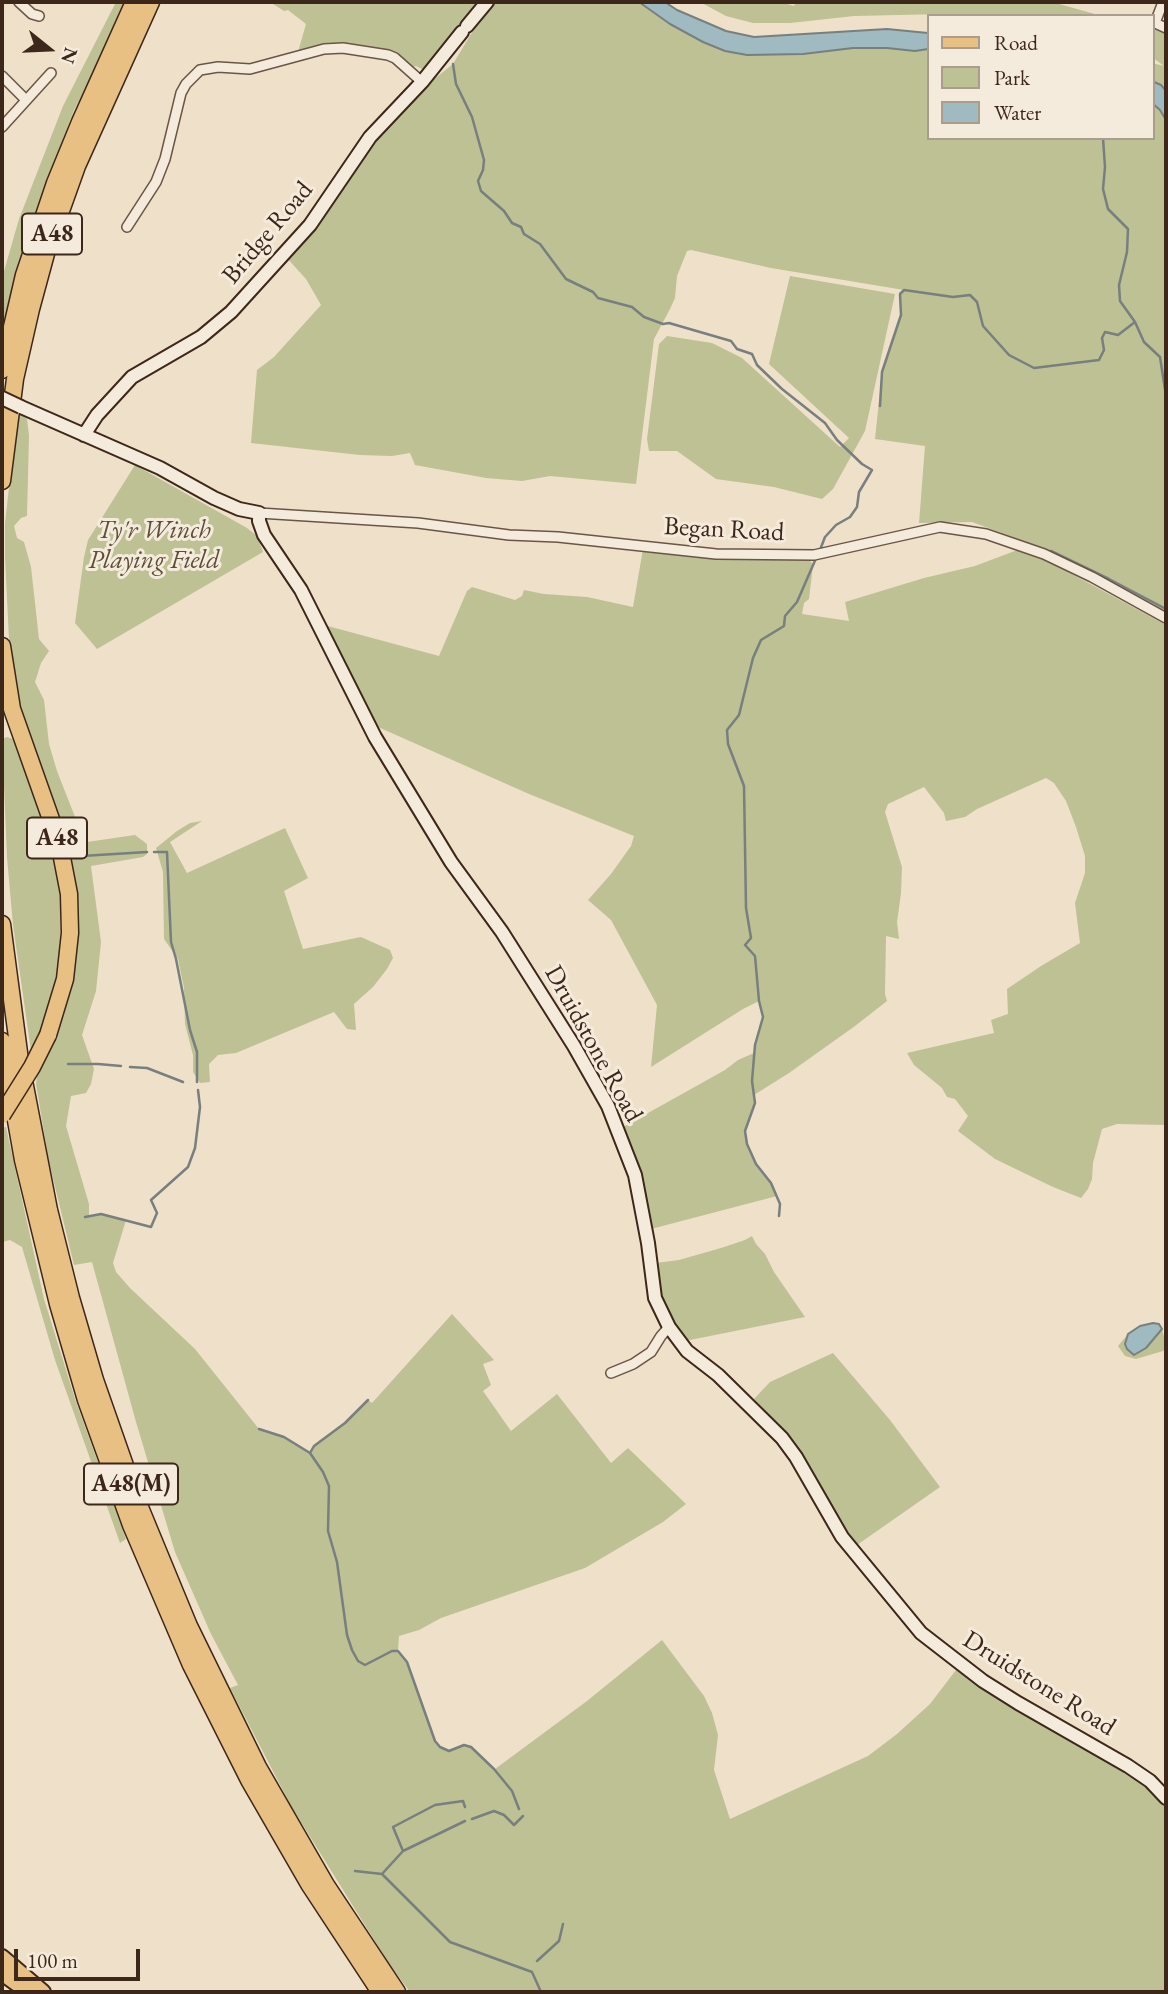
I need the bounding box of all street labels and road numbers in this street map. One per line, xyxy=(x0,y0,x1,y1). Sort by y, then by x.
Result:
street label: Bridge Road xyxy=(216,175,320,291)
road number: A48 xyxy=(22,214,82,255)
street label: Began Road xyxy=(663,511,785,549)
road number: A48 xyxy=(27,818,87,858)
street label: Druidstone Road xyxy=(537,960,649,1128)
road number: A48(M) xyxy=(84,1464,178,1504)
street label: Druidstone Road xyxy=(957,1625,1121,1743)

